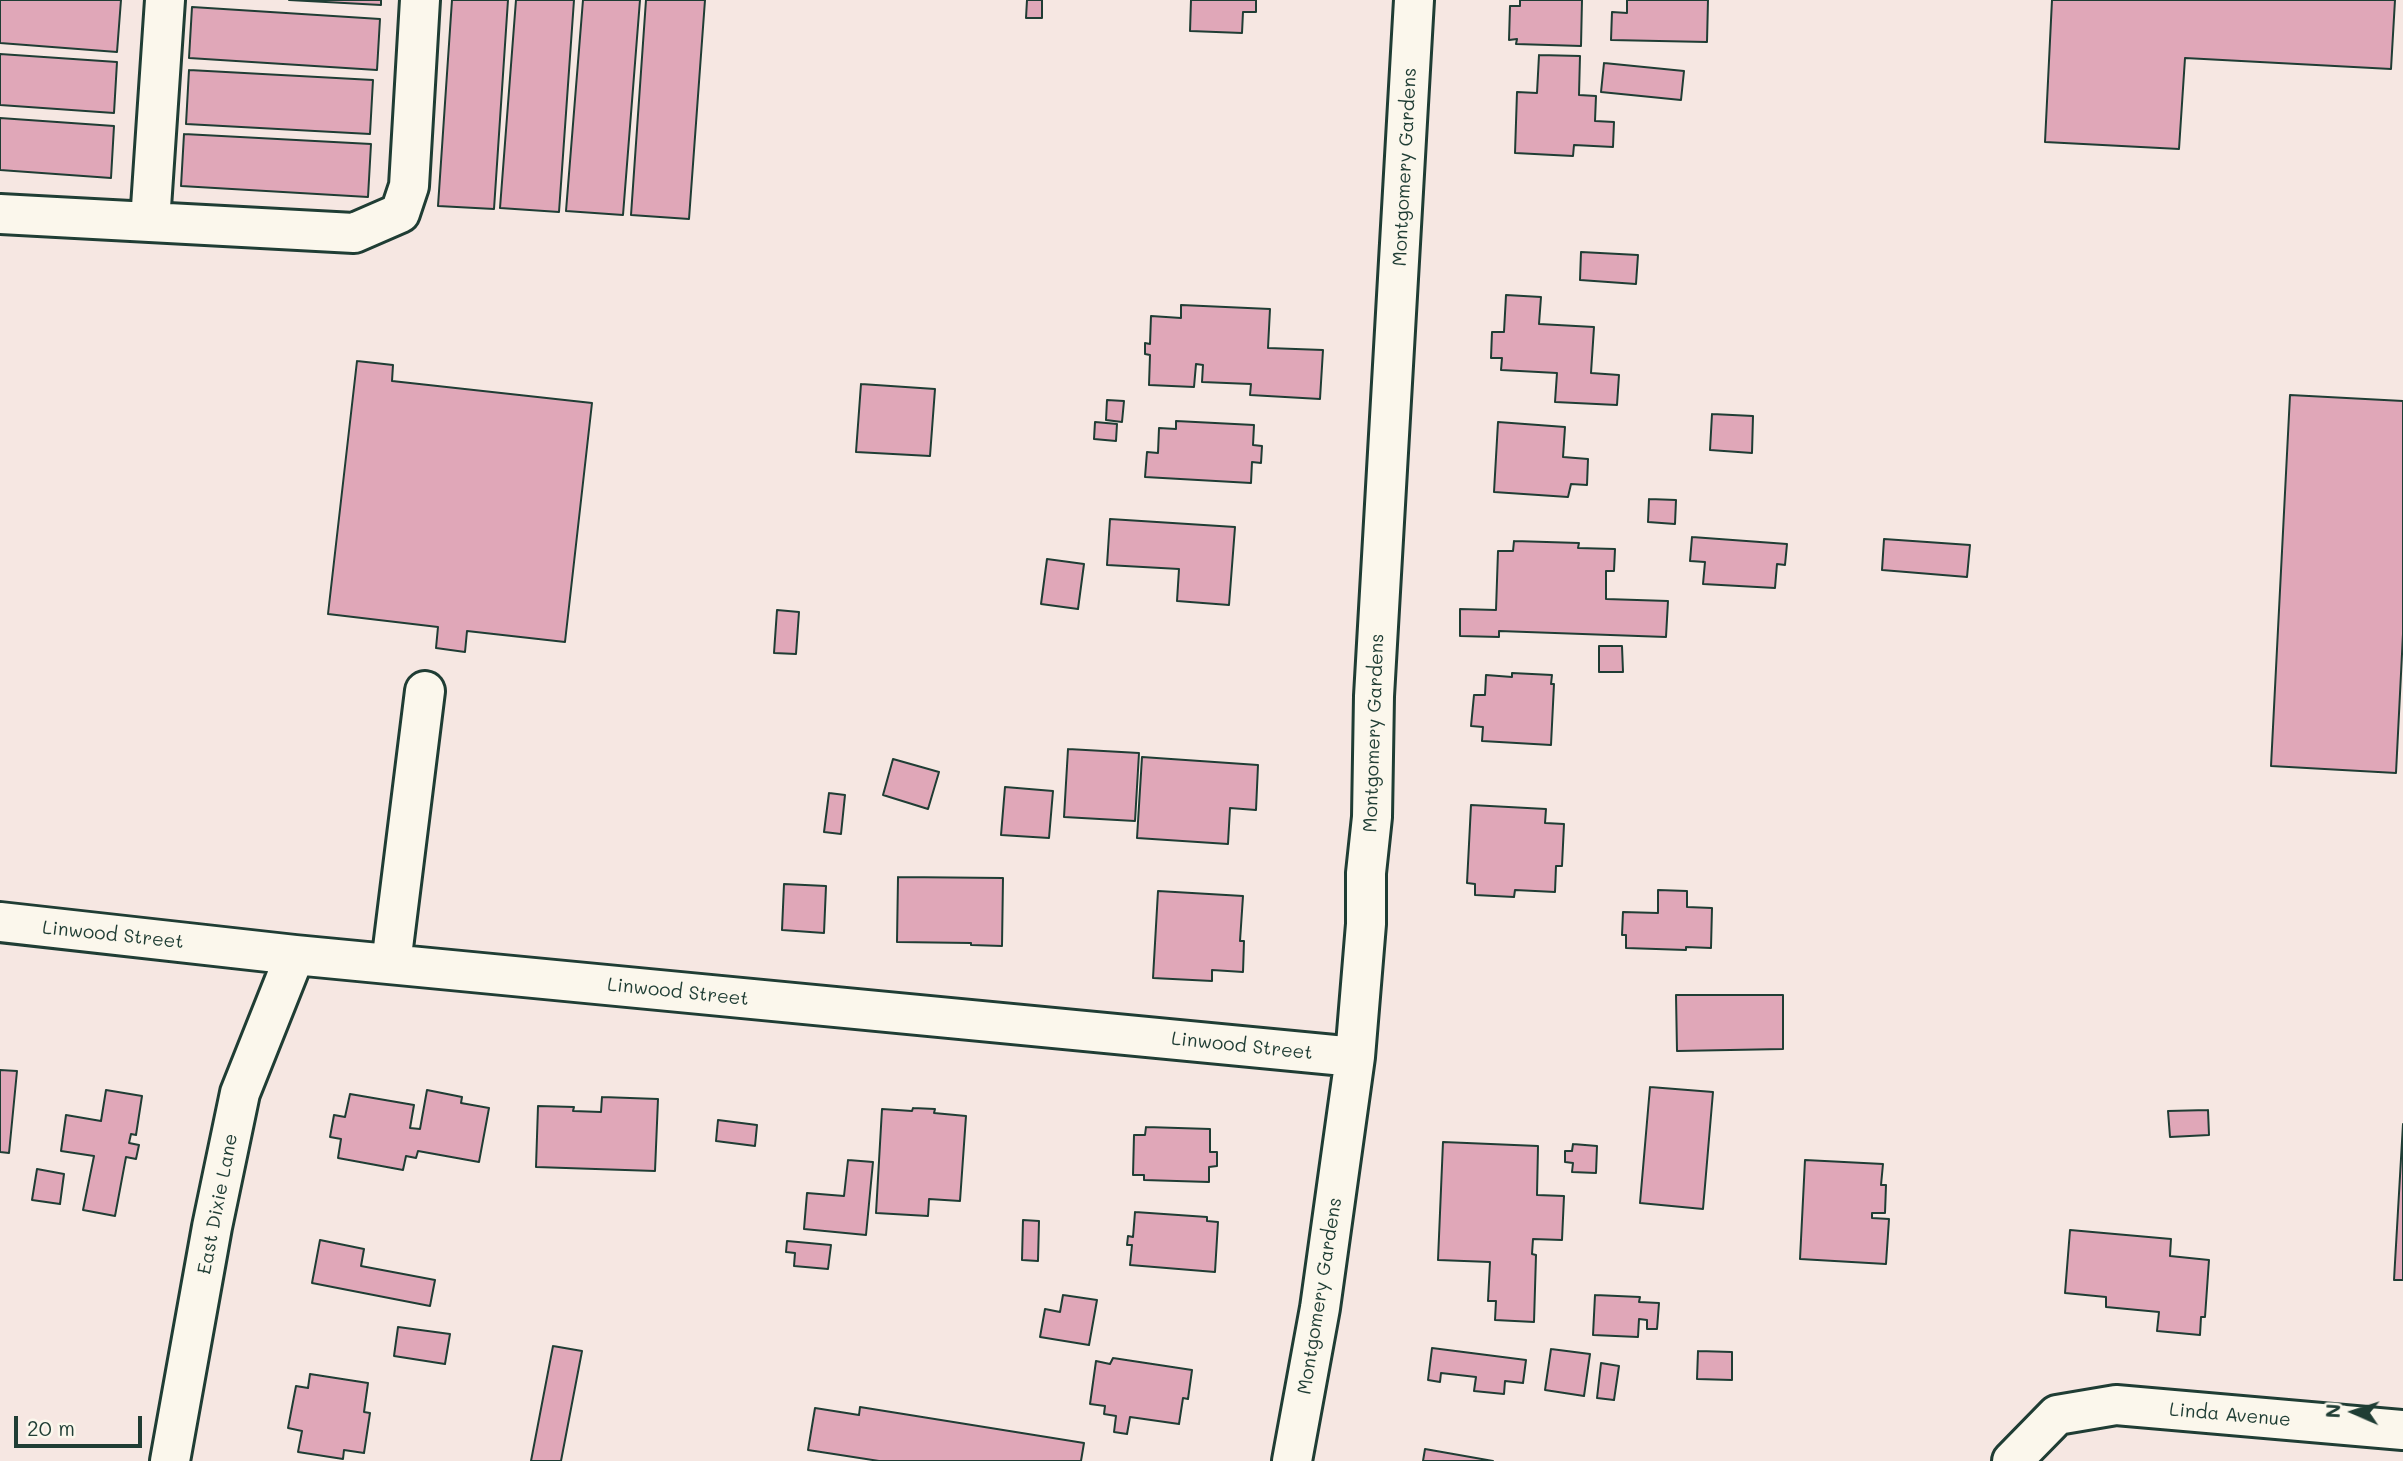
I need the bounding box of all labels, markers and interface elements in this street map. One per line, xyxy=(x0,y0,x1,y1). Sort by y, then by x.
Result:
street label: Montgomery Gardens xyxy=(1388,67,1422,267)
street label: Montgomery Gardens xyxy=(1359,633,1389,833)
street label: Linwood Street xyxy=(41,916,185,954)
street label: Linwood Street xyxy=(606,973,750,1011)
street label: Linwood Street xyxy=(1170,1027,1314,1065)
street label: East Dixie Lane xyxy=(193,1132,243,1276)
street label: Montgomery Gardens xyxy=(1293,1196,1347,1396)
north arrow xyxy=(2319,1377,2389,1447)
street label: Linda Avenue xyxy=(2168,1398,2292,1432)
scale bar xyxy=(18,1402,145,1446)
text: N xyxy=(2320,1403,2345,1419)
text: 20 m xyxy=(27,1414,75,1441)

